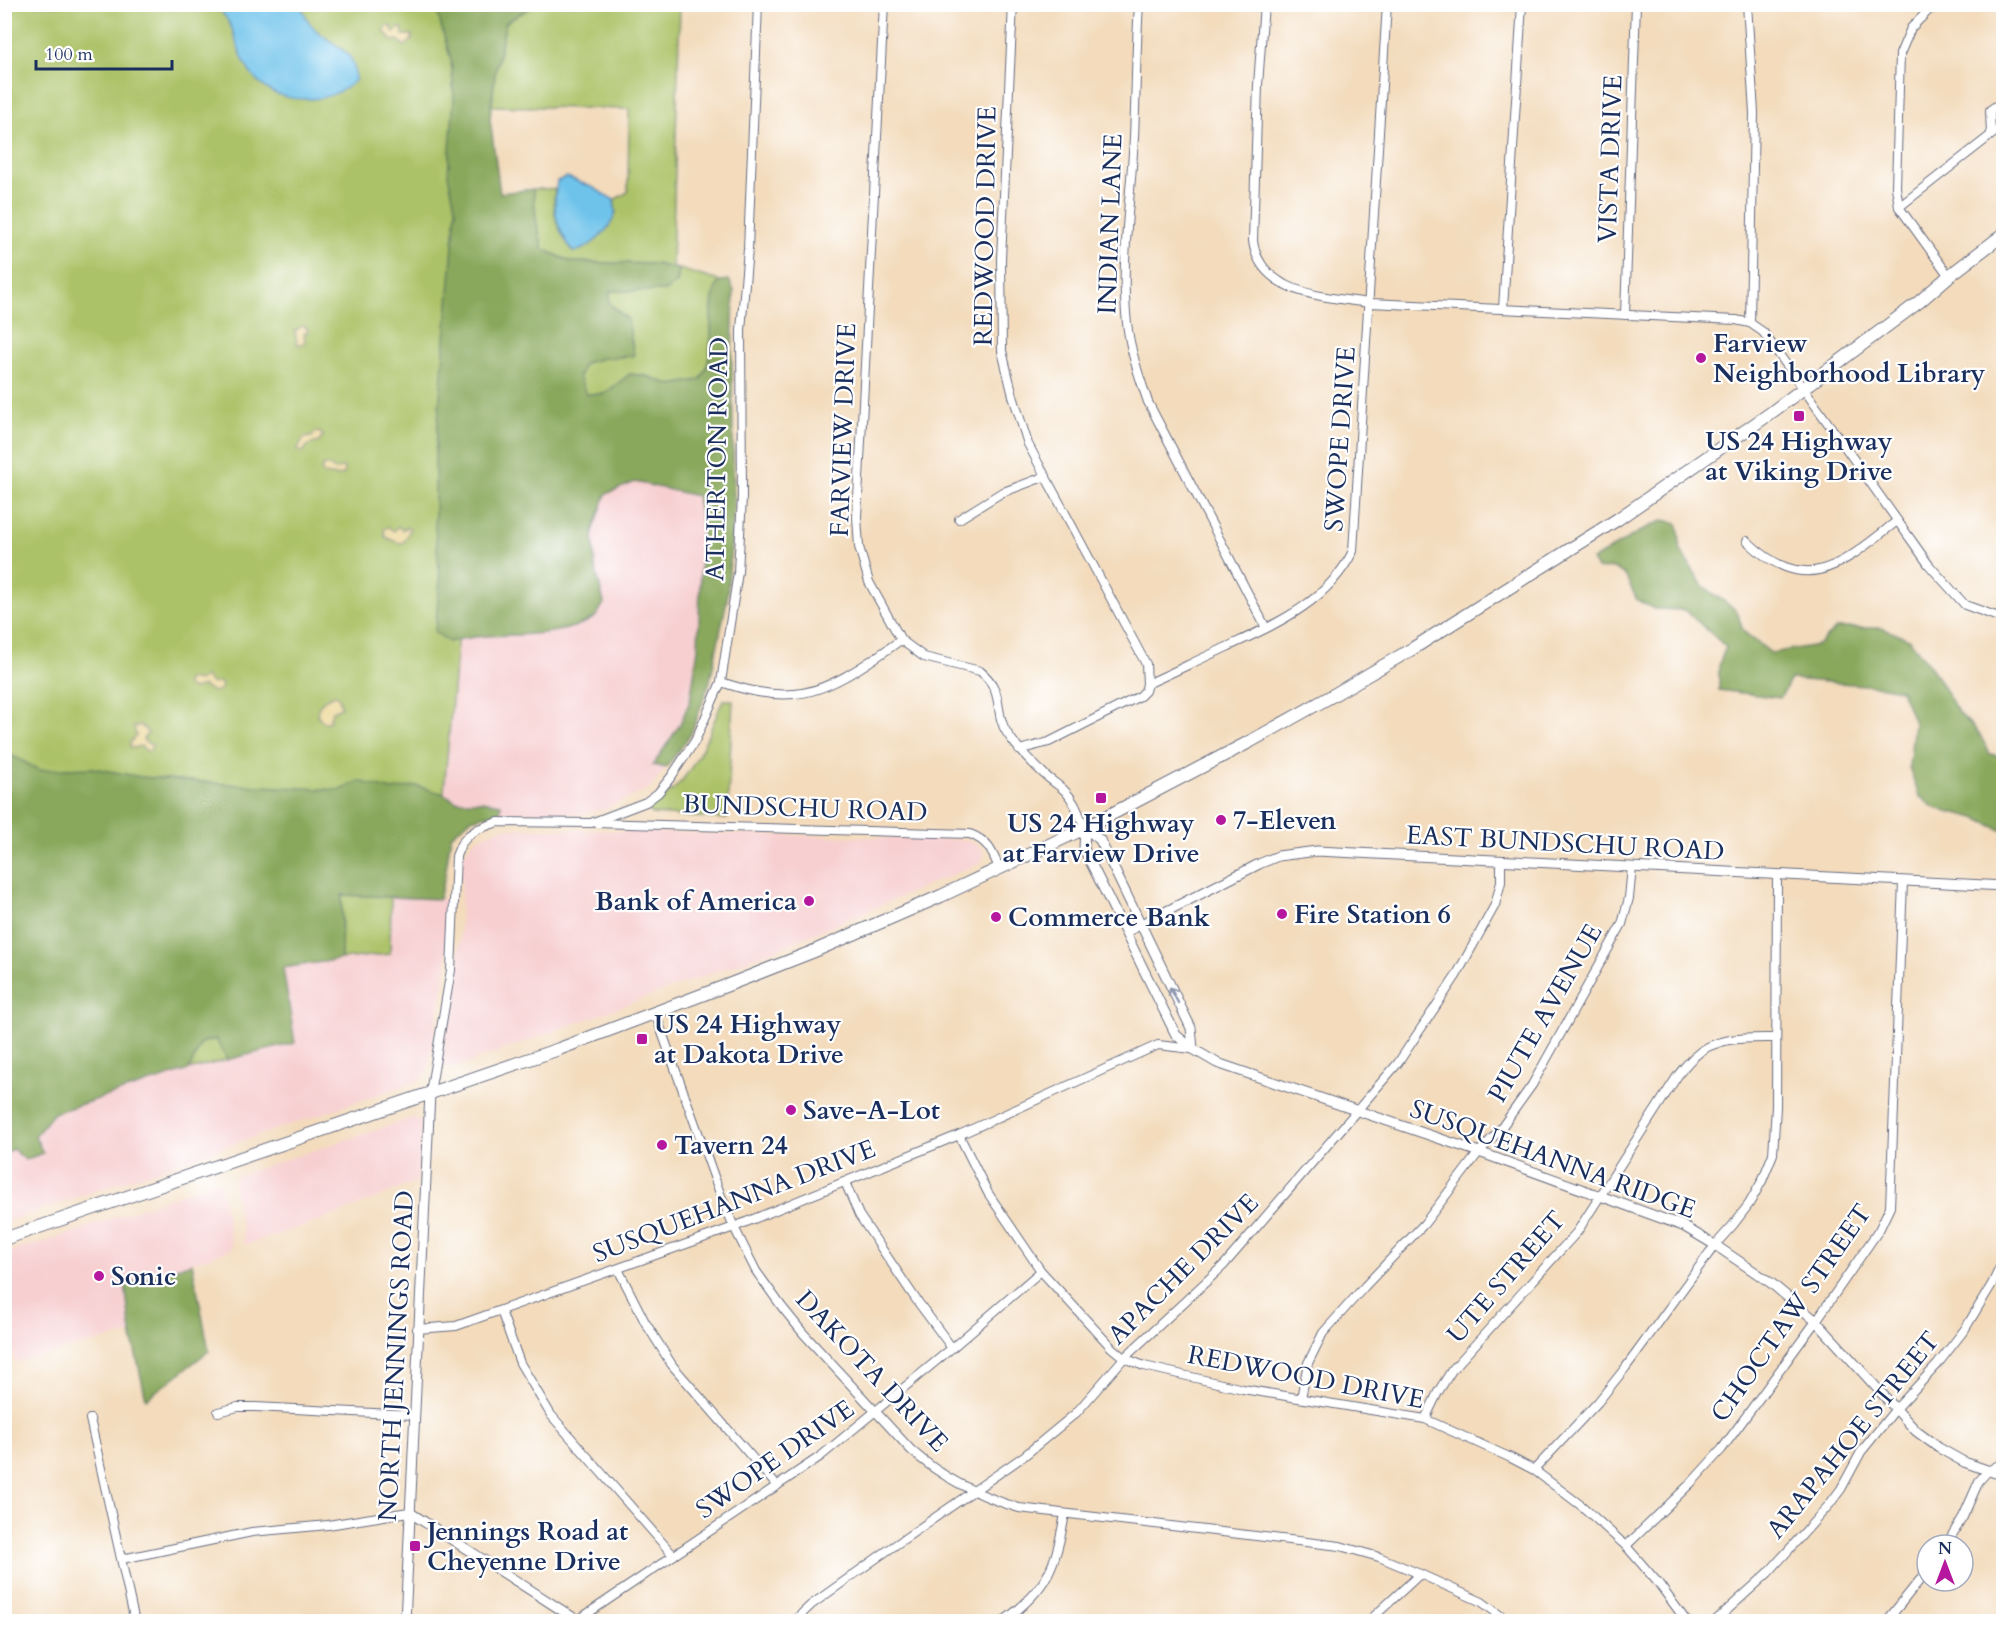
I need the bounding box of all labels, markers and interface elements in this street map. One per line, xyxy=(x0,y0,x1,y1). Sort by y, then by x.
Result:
scale bar xyxy=(36,33,172,71)
text: 100 m xyxy=(45,42,93,67)
street label: VISTA DRIVE xyxy=(1590,74,1630,244)
street label: REDWOOD DRIVE xyxy=(965,106,1005,346)
street label: INDIAN LANE xyxy=(1089,133,1131,315)
street label: FARVIEW DRIVE xyxy=(822,322,864,538)
place label: Farview Neighborhood Library xyxy=(1713,326,1986,391)
street label: ATHERTON ROAD xyxy=(697,337,737,581)
street label: SWOPE DRIVE xyxy=(1316,345,1364,533)
marker: Farview Neighborhood Library xyxy=(1694,351,1708,365)
marker: US 24 Highway at Viking Drive xyxy=(1792,409,1806,423)
place label: US 24 Highway at Viking Drive xyxy=(1705,424,1893,489)
street label: BUNDSCHU ROAD xyxy=(682,786,928,830)
marker: US 24 Highway at Farview Drive xyxy=(1094,791,1108,805)
place label: 7-Eleven xyxy=(1233,803,1337,838)
place label: US 24 Highway at Farview Drive xyxy=(1002,806,1200,871)
marker: 7-Eleven xyxy=(1214,813,1228,827)
street label: EAST BUNDSCHU ROAD xyxy=(1405,817,1725,869)
place label: Bank of America xyxy=(595,884,797,919)
marker: Bank of America xyxy=(802,894,816,908)
place label: Fire Station 6 xyxy=(1294,897,1451,932)
place label: Commerce Bank xyxy=(1008,900,1211,935)
marker: Fire Station 6 xyxy=(1275,907,1289,921)
marker: Commerce Bank xyxy=(989,910,1003,924)
street label: PIUTE AVENUE xyxy=(1480,917,1610,1109)
one-way arrow xyxy=(1168,987,1180,1004)
place label: US 24 Highway at Dakota Drive xyxy=(654,1007,844,1072)
marker: US 24 Highway at Dakota Drive xyxy=(635,1032,649,1046)
street label: SUSQUEHANNA RIDGE xyxy=(1405,1091,1701,1227)
place label: Save-A-Lot xyxy=(803,1093,940,1128)
marker: Save-A-Lot xyxy=(784,1103,798,1117)
place label: Tavern 24 xyxy=(674,1128,788,1163)
street label: SUSQUEHANNA DRIVE xyxy=(588,1131,880,1271)
marker: Tavern 24 xyxy=(655,1138,669,1152)
street label: APACHE DRIVE xyxy=(1100,1186,1266,1352)
street label: NORTH JENNINGS ROAD xyxy=(370,1190,422,1522)
street label: CHOCTAW STREET xyxy=(1703,1197,1879,1429)
street label: UTE STREET xyxy=(1439,1203,1573,1351)
place label: Sonic xyxy=(111,1259,176,1294)
marker: Sonic xyxy=(92,1269,106,1283)
street label: DAKOTA DRIVE xyxy=(788,1283,956,1459)
street label: ARAPAHOE STREET xyxy=(1758,1324,1948,1546)
street label: REDWOOD DRIVE xyxy=(1185,1337,1427,1417)
street label: SWOPE DRIVE xyxy=(689,1391,861,1527)
place label: Jennings Road at Cheyenne Drive xyxy=(423,1514,628,1579)
north arrow xyxy=(1915,1533,1975,1593)
text: N xyxy=(1938,1538,1952,1560)
marker: Jennings Road at Cheyenne Drive xyxy=(408,1539,422,1553)

